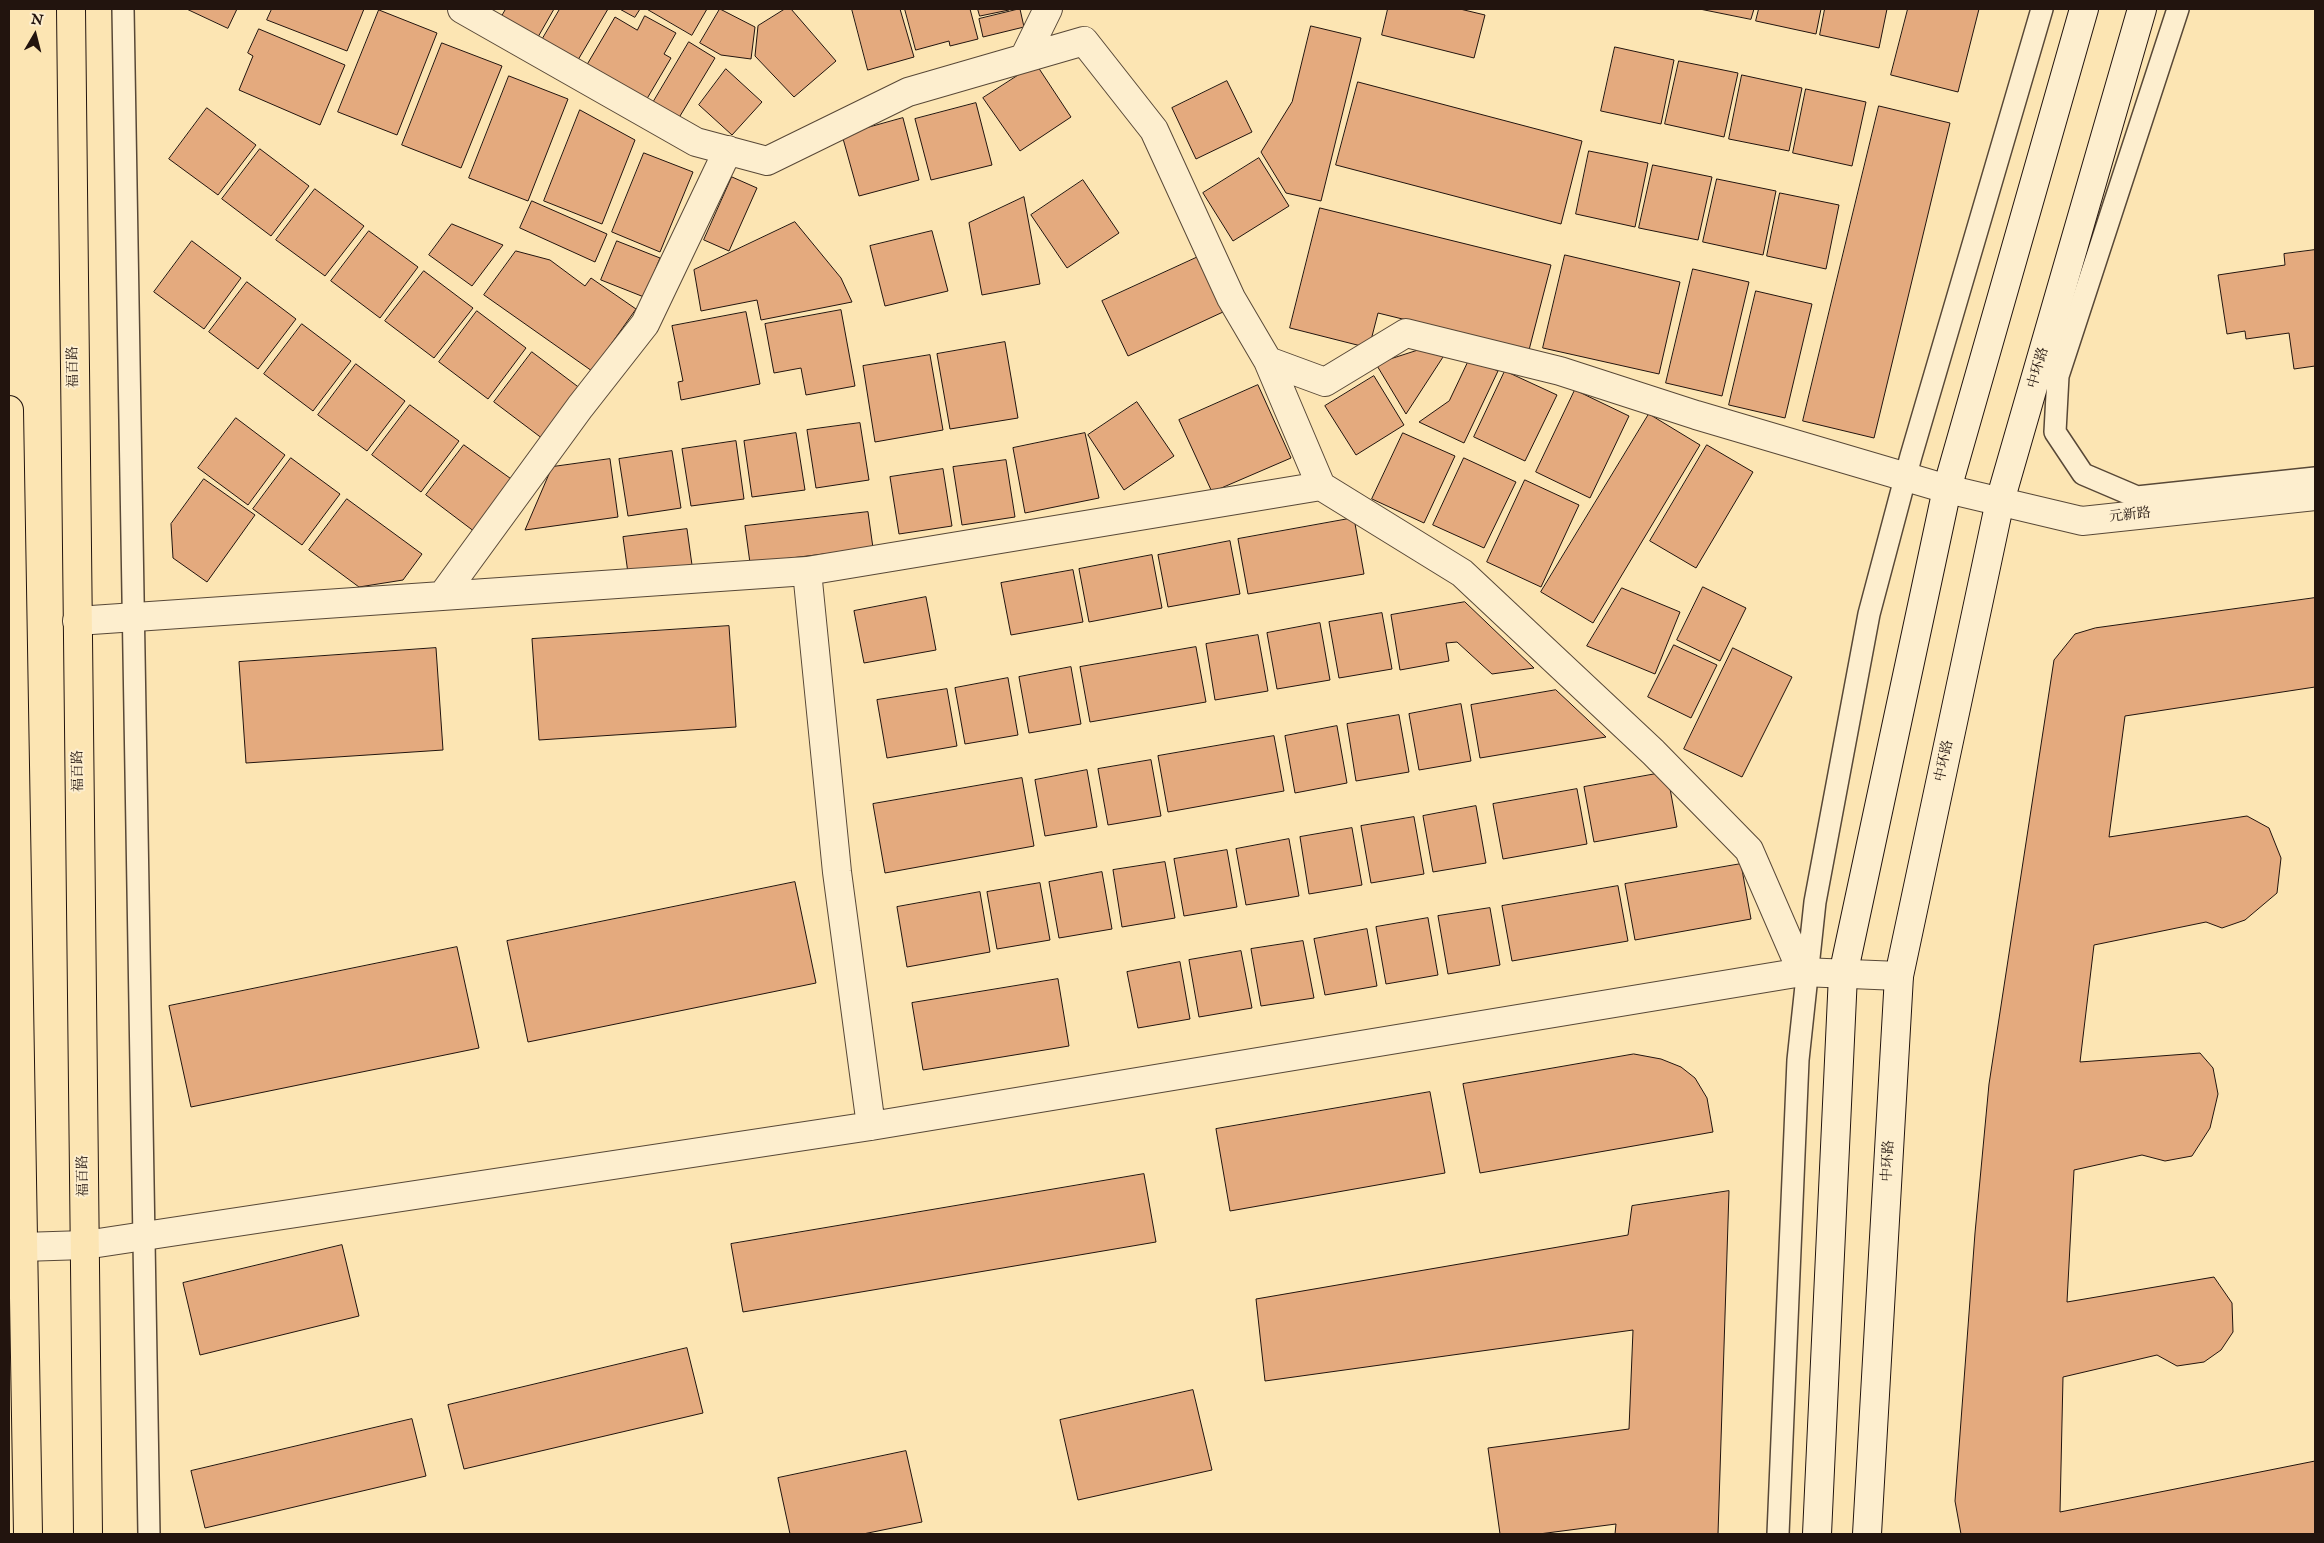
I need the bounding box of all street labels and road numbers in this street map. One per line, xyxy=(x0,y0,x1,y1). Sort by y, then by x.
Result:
street label: 中环路 xyxy=(2025,345,2053,391)
street label: 福百路 xyxy=(65,346,83,388)
street label: 元新路 xyxy=(2108,505,2152,527)
street label: 中环路 xyxy=(1932,739,1958,783)
street label: 福百路 xyxy=(70,750,88,792)
street label: 中环路 xyxy=(1880,1140,1898,1182)
street label: 福百路 xyxy=(75,1155,93,1197)

